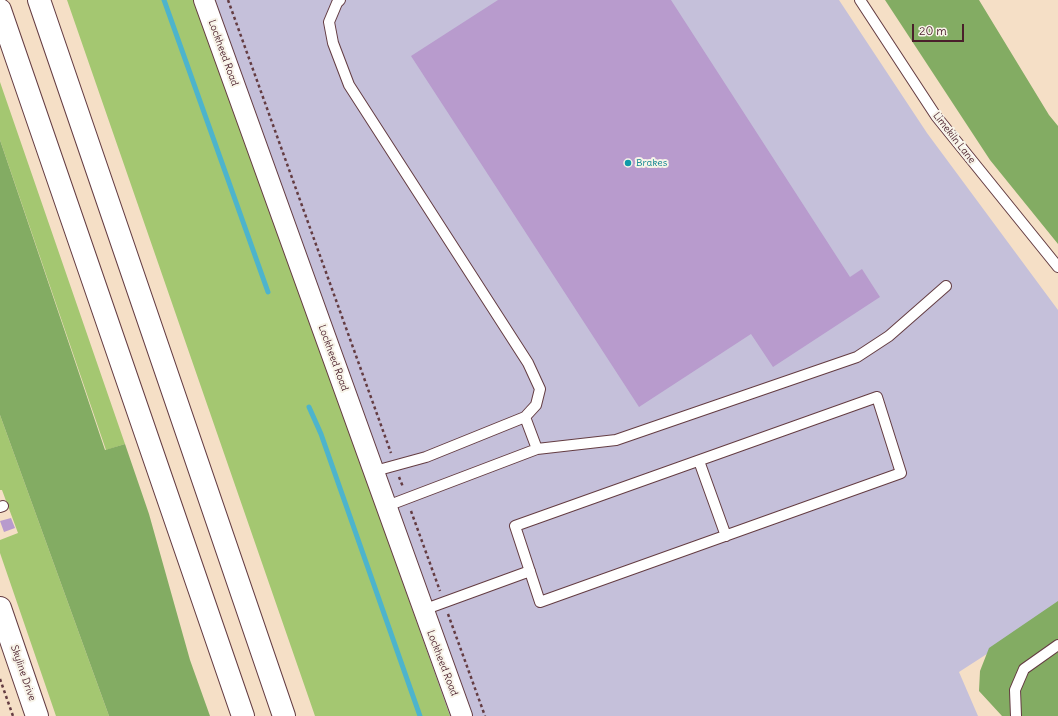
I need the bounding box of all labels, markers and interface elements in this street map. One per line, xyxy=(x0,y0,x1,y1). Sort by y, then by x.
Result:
scale bar xyxy=(914,16,966,42)
street label: Lockheed Road xyxy=(205,18,241,88)
text: 20 m xyxy=(919,23,947,38)
street label: Limekiln Lane xyxy=(930,110,978,166)
place label: Brakes xyxy=(636,157,667,169)
marker: Brakes xyxy=(623,158,633,168)
street label: Lockheed Road xyxy=(315,323,351,393)
street label: Lockheed Road xyxy=(424,628,460,698)
street label: Skyline Drive xyxy=(8,644,38,702)

